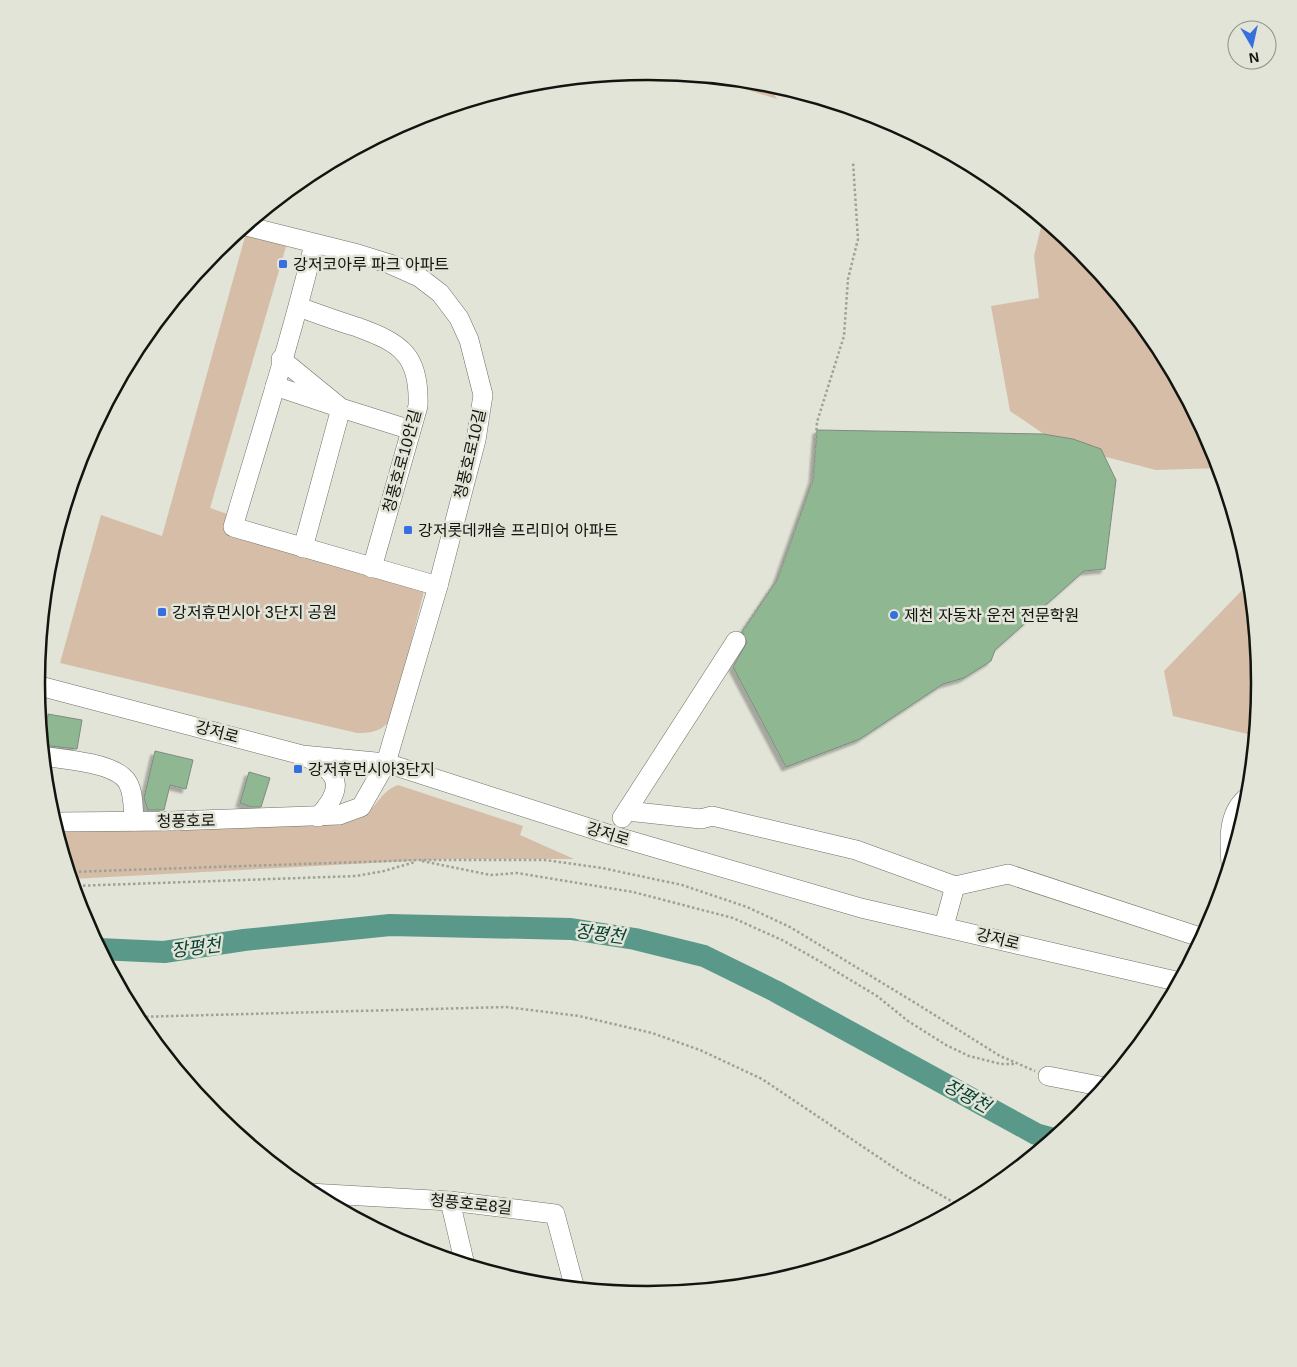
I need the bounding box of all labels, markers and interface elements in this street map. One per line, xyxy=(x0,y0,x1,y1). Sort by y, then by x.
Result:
north arrow xyxy=(1227,20,1277,70)
text: N xyxy=(1248,49,1260,67)
place label: 강저코아루 파크 아파트 xyxy=(293,256,449,273)
marker: 강저코아루 파크 아파트 xyxy=(277,258,289,270)
street label: 청풍호로10안길 xyxy=(380,408,424,514)
street label: 청풍호로10길 xyxy=(451,408,489,500)
place label: 강저롯데캐슬 프리미어 아파트 xyxy=(418,522,618,539)
marker: 강저롯데캐슬 프리미어 아파트 xyxy=(402,524,414,536)
place label: 강저휴먼시아 3단지 공원 xyxy=(172,604,337,621)
marker: 강저휴먼시아 3단지 공원 xyxy=(156,606,168,618)
place label: 제천 자동차 운전 전문학원 xyxy=(904,607,1079,624)
marker: 제천 자동차 운전 전문학원 xyxy=(888,609,900,621)
street label: 강저로 xyxy=(193,718,241,746)
place label: 강저휴먼시아3단지 xyxy=(308,761,435,778)
marker: 강저휴먼시아3단지 xyxy=(292,763,304,775)
street label: 청풍호로 xyxy=(156,812,216,830)
street label: 강저로 xyxy=(584,819,632,849)
water label: 장평천 xyxy=(574,921,628,948)
street label: 강저로 xyxy=(975,925,1022,953)
water label: 장평천 xyxy=(170,935,224,961)
water label: 장평천 xyxy=(940,1075,996,1118)
street label: 청풍호로8길 xyxy=(429,1191,513,1217)

